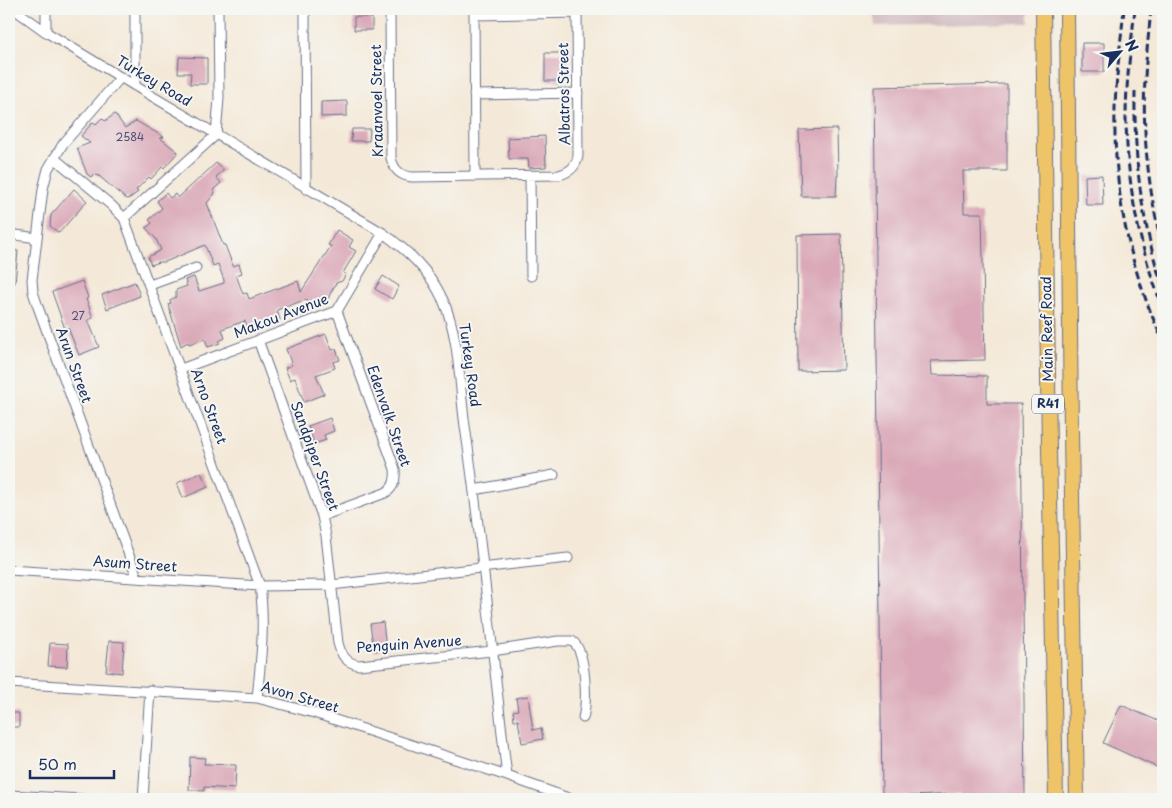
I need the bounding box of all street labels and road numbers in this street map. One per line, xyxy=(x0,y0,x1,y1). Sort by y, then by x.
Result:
street label: Albatros Street xyxy=(552,42,575,145)
street label: Kraanvoel Street xyxy=(365,44,388,158)
street label: Turkey Road xyxy=(113,50,196,111)
street label: Main Reef Road xyxy=(1035,276,1058,382)
street label: Makou Avenue xyxy=(231,288,331,343)
street label: Turkey Road xyxy=(454,322,487,408)
street label: Arun Street xyxy=(51,324,98,406)
street label: Edenvalk Street xyxy=(362,362,417,470)
street label: Arno Street xyxy=(186,365,233,447)
road number: R41 xyxy=(1032,394,1064,414)
street label: Sandpiper Street xyxy=(286,398,345,514)
street label: Asum Street xyxy=(92,550,178,577)
street label: Penguin Avenue xyxy=(356,629,462,658)
street label: Avon Street xyxy=(259,675,342,718)

